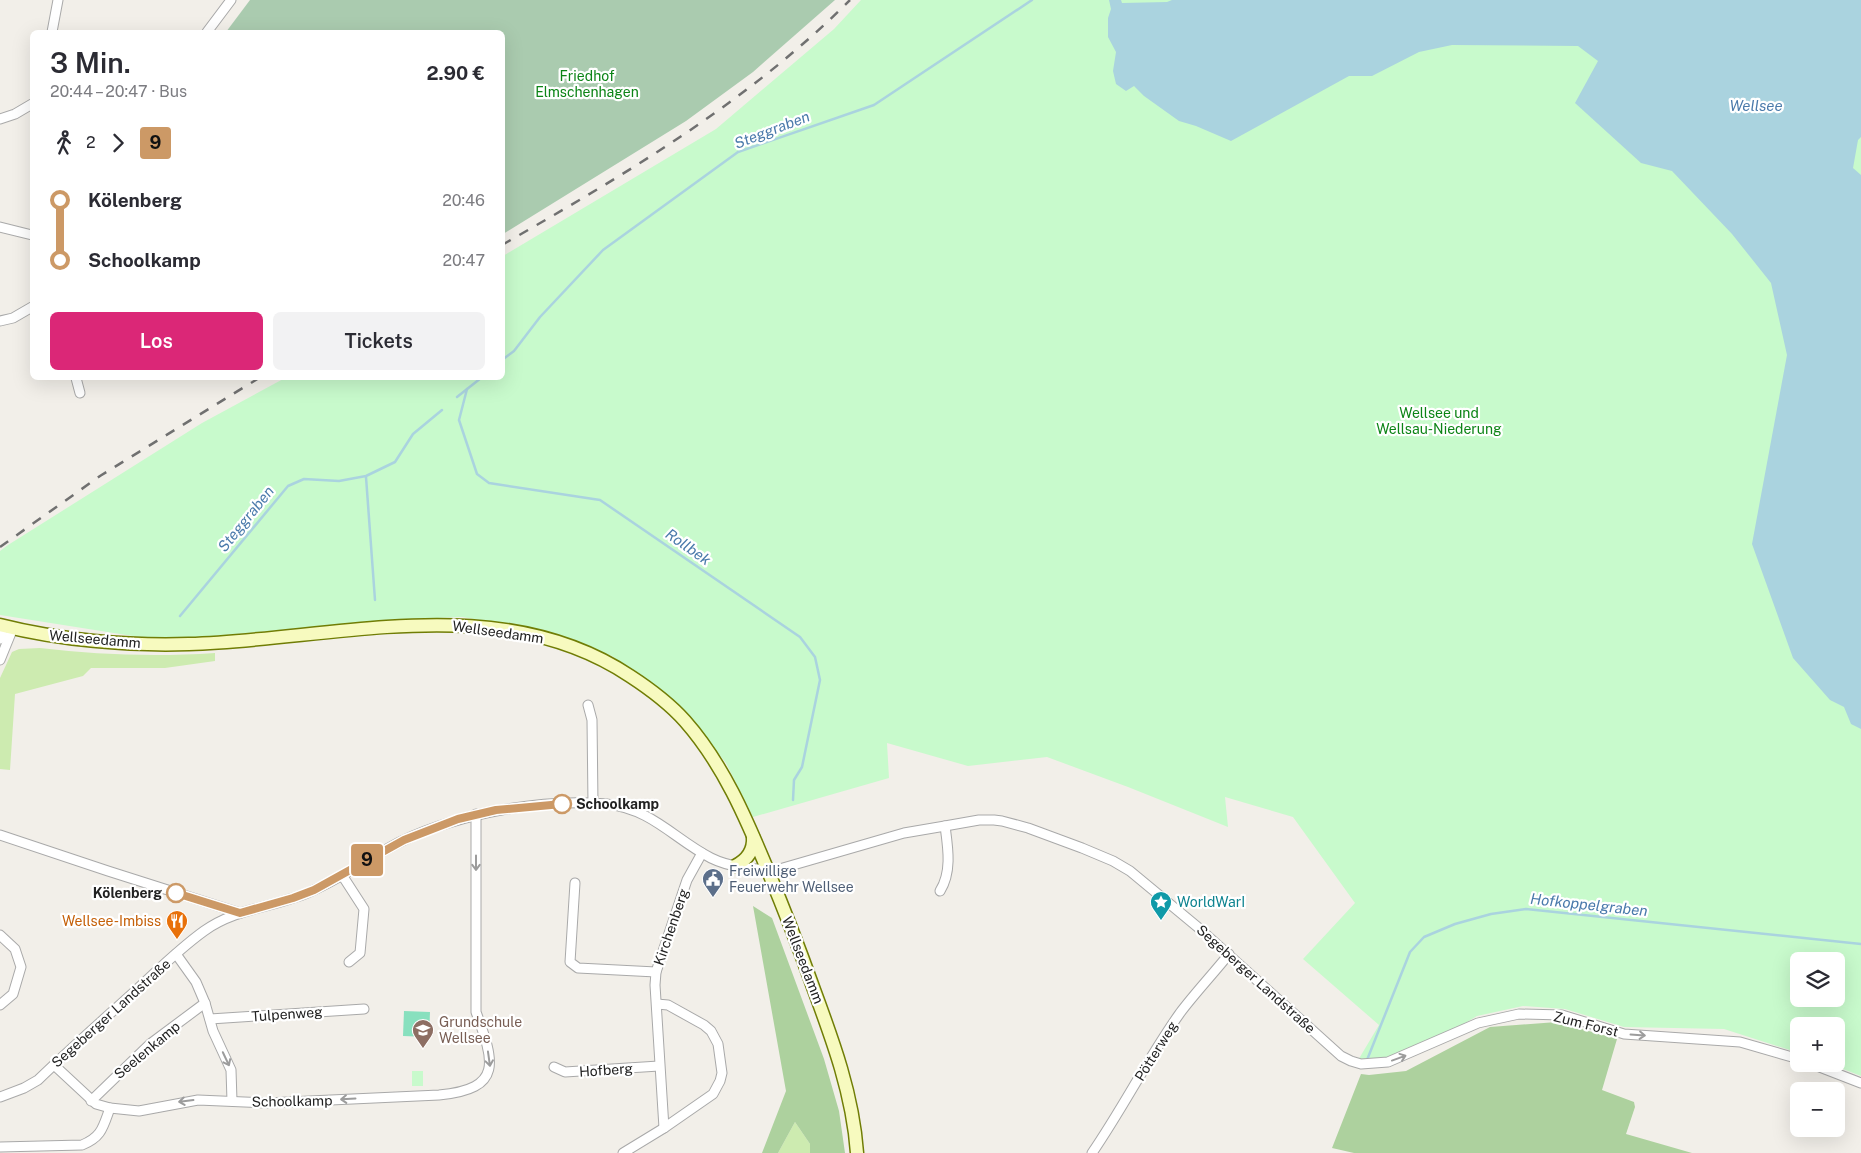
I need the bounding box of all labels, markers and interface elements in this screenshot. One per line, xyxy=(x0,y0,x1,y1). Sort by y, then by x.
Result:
text: 3 Min. xyxy=(50,46,131,79)
text: 2.90 € xyxy=(426,62,485,84)
park label: Friedhof Elmschenhagen xyxy=(535,68,639,100)
text: 20:44 – 20:47 · Bus xyxy=(50,82,187,101)
water label: Wellsee xyxy=(1729,97,1783,114)
water label: Steggraben xyxy=(732,107,812,152)
icon: walk xyxy=(50,129,78,157)
icon: forward xyxy=(104,129,132,157)
text: 9 xyxy=(150,132,161,153)
text: 2 xyxy=(86,133,96,152)
text: Kölenberg xyxy=(88,189,182,211)
text: 20:46 xyxy=(442,191,485,210)
text: Schoolkamp xyxy=(88,249,201,271)
text: 20:47 xyxy=(443,251,485,270)
button: Los xyxy=(50,312,263,370)
button: Tickets xyxy=(273,312,485,370)
park label: Wellsee und Wellsau-Niederung xyxy=(1376,405,1502,437)
water label: Steggraben xyxy=(214,483,277,555)
water label: Rollbek xyxy=(662,525,715,569)
street label: Wellseedamm xyxy=(451,618,545,646)
street label: Wellseedamm xyxy=(48,627,142,651)
marker: Schoolkamp xyxy=(552,794,572,814)
place label: Schoolkamp xyxy=(576,796,659,812)
line badge: 9 xyxy=(351,844,383,876)
text: 9 xyxy=(361,849,373,870)
one-way arrow xyxy=(471,854,481,871)
place label: Freiwillige Feuerwehr Wellsee xyxy=(729,863,854,895)
public building icon: Freiwillige Feuerwehr Wellsee xyxy=(701,867,725,898)
marker: Kölenberg xyxy=(166,883,186,903)
place label: Kölenberg xyxy=(93,885,162,901)
street label: Kirchenberg xyxy=(650,886,692,968)
place icon: WorldWarI xyxy=(1149,890,1173,921)
water label: Hofkoppelgraben xyxy=(1529,890,1649,919)
place label: WorldWarI xyxy=(1177,894,1245,910)
restaurant icon: Wellsee-Imbiss xyxy=(165,909,189,940)
place label: Wellsee-Imbiss xyxy=(62,913,161,929)
street label: Wellseedamm xyxy=(779,914,827,1006)
street label: Segeberger Landstraße xyxy=(1193,922,1319,1037)
map controls xyxy=(1790,952,1845,1137)
button: layers xyxy=(1790,952,1845,1007)
street label: Segeberger Landstraße xyxy=(48,955,174,1070)
street label: Tulpenweg xyxy=(251,1004,323,1024)
street label: Zum Forst xyxy=(1552,1008,1620,1040)
place label: Grundschule Wellsee xyxy=(439,1014,522,1046)
button: + xyxy=(1790,1017,1845,1072)
street label: Seelenkamp xyxy=(111,1018,183,1082)
school or university icon: Grundschule Wellsee xyxy=(411,1018,435,1049)
street label: Pötterweg xyxy=(1131,1018,1181,1084)
one-way arrow xyxy=(1629,1030,1645,1039)
one-way arrow xyxy=(484,1050,494,1066)
one-way arrow xyxy=(221,1052,231,1067)
one-way arrow xyxy=(1390,1053,1406,1062)
street label: Hofberg xyxy=(578,1060,634,1080)
button: − xyxy=(1790,1082,1845,1137)
street label: Schoolkamp xyxy=(251,1092,333,1110)
one-way arrow xyxy=(340,1095,356,1104)
one-way arrow xyxy=(178,1096,194,1106)

